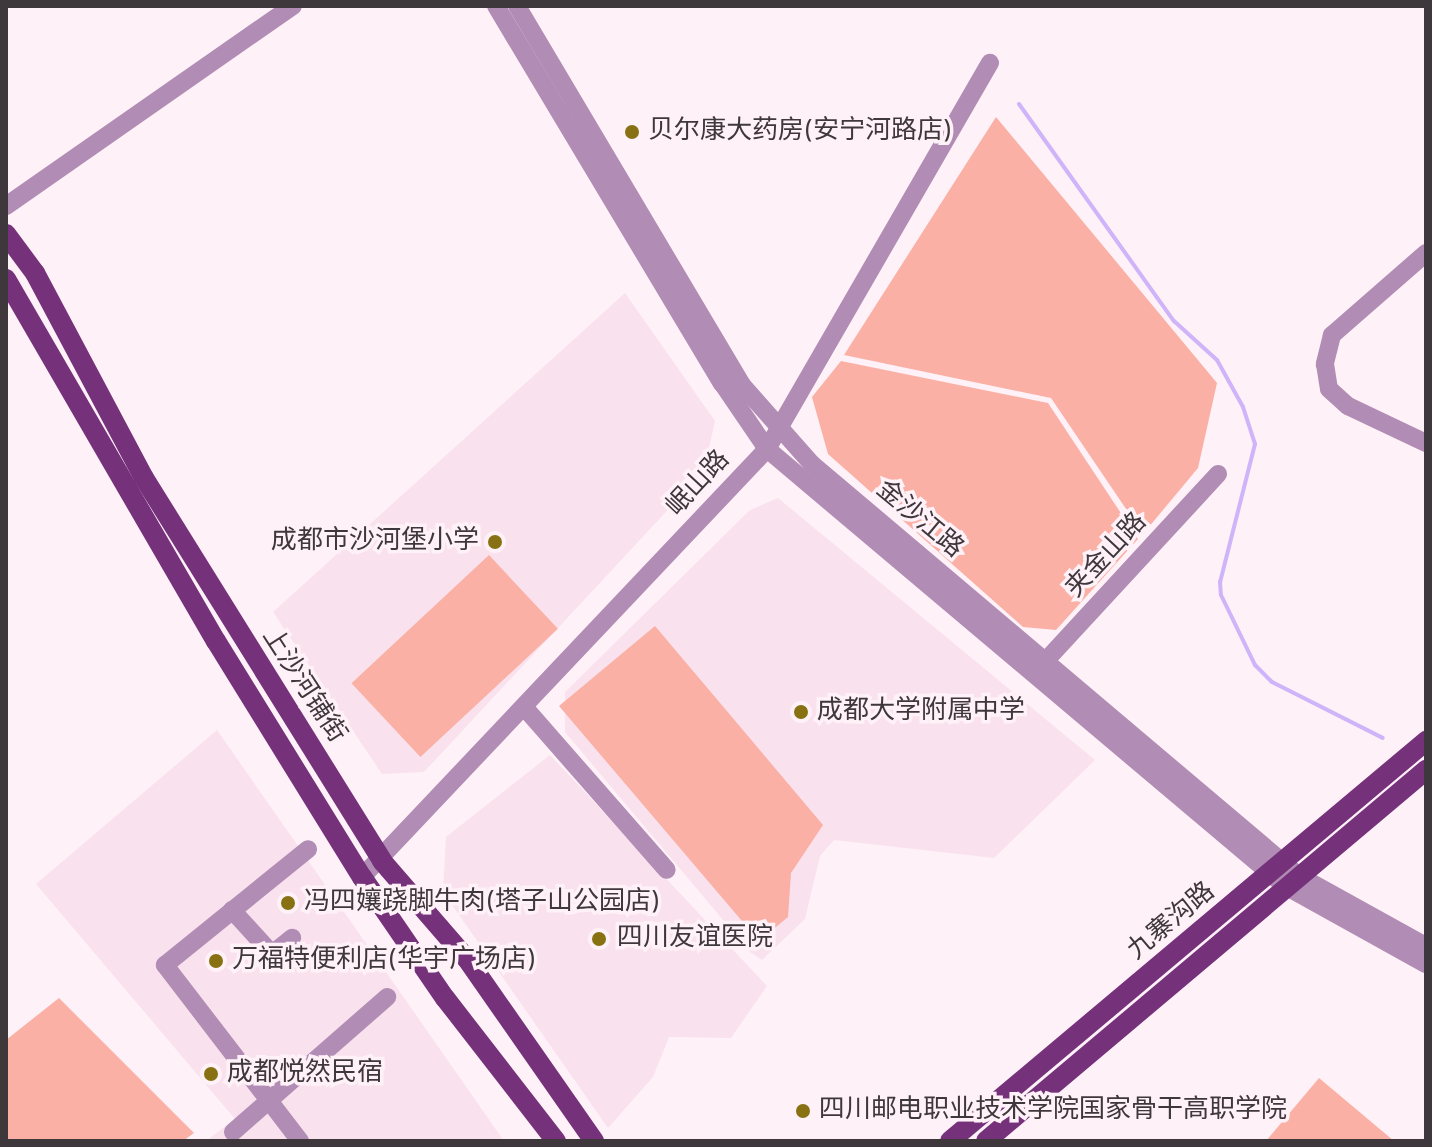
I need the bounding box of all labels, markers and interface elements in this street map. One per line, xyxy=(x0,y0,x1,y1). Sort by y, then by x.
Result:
place label: 贝尔康大药房(安宁河路店) xyxy=(648,116,952,148)
marker: 贝尔康大药房(安宁河路店) xyxy=(623,123,641,141)
street label: 岷山路 xyxy=(661,445,737,523)
street label: 金沙江路 xyxy=(869,475,969,565)
street label: 夹金山路 xyxy=(1060,507,1154,605)
place label: 成都市沙河堡小学 xyxy=(271,526,479,558)
marker: 成都市沙河堡小学 xyxy=(486,533,504,551)
street label: 上沙河铺街 xyxy=(255,623,351,749)
place label: 成都大学附属中学 xyxy=(817,696,1025,728)
marker: 成都大学附属中学 xyxy=(792,703,810,721)
street label: 九寨沟路 xyxy=(1122,877,1222,967)
place label: 冯四孃跷脚牛肉(塔子山公园店) xyxy=(304,887,660,919)
marker: 冯四孃跷脚牛肉(塔子山公园店) xyxy=(279,894,297,912)
place label: 四川友谊医院 xyxy=(617,923,773,955)
marker: 四川友谊医院 xyxy=(588,928,610,950)
place label: 万福特便利店(华宇广场店) xyxy=(232,945,536,977)
marker: 万福特便利店(华宇广场店) xyxy=(207,952,225,970)
place label: 成都悦然民宿 xyxy=(227,1058,383,1090)
marker: 成都悦然民宿 xyxy=(202,1065,220,1083)
place label: 四川邮电职业技术学院国家骨干高职学院 xyxy=(819,1095,1287,1127)
marker: 四川邮电职业技术学院国家骨干高职学院 xyxy=(794,1102,812,1120)

